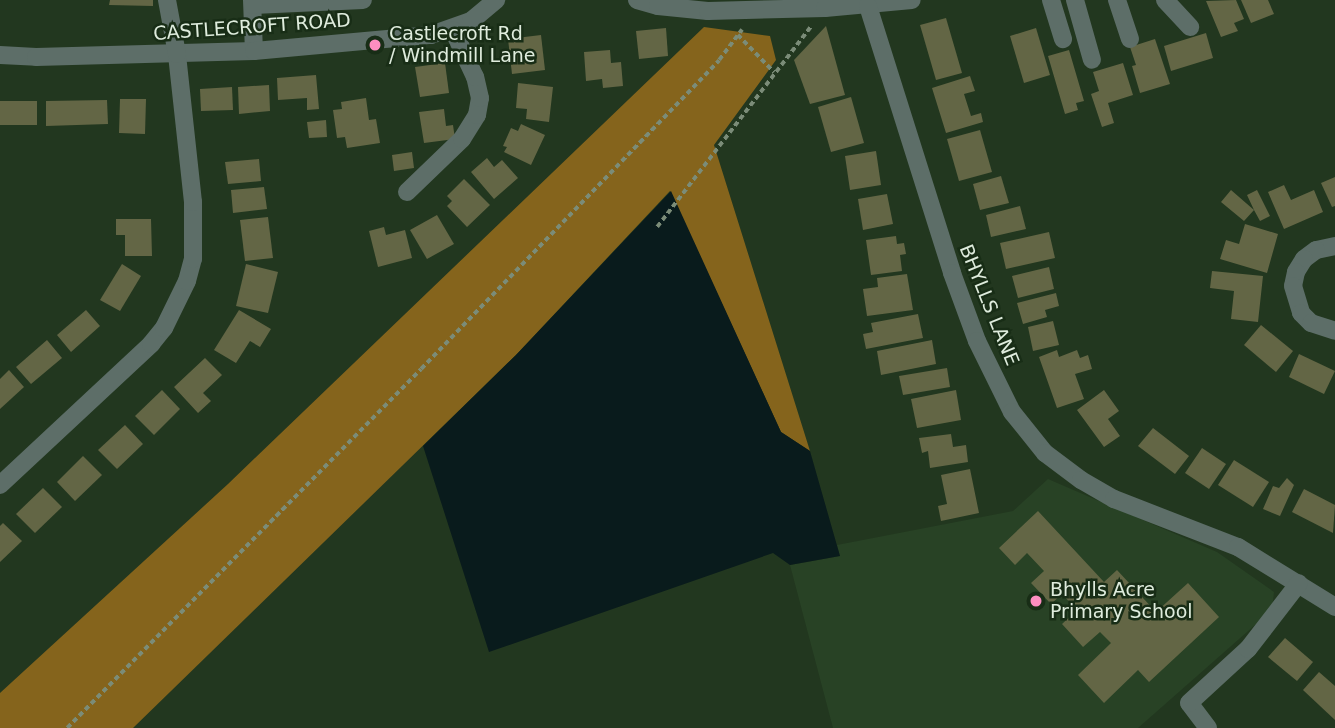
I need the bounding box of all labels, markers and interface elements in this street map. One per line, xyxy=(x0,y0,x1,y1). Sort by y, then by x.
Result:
street label: CASTLECROFT ROAD xyxy=(153,9,351,45)
place label: Castlecroft Rd / Windmill Lane xyxy=(389,23,536,67)
marker: Castlecroft Rd / Windmill Lane xyxy=(367,37,383,53)
street label: BHYLLS LANE xyxy=(954,241,1024,369)
place label: Bhylls Acre Primary School xyxy=(1050,579,1193,623)
marker: Bhylls Acre Primary School xyxy=(1028,593,1044,609)

